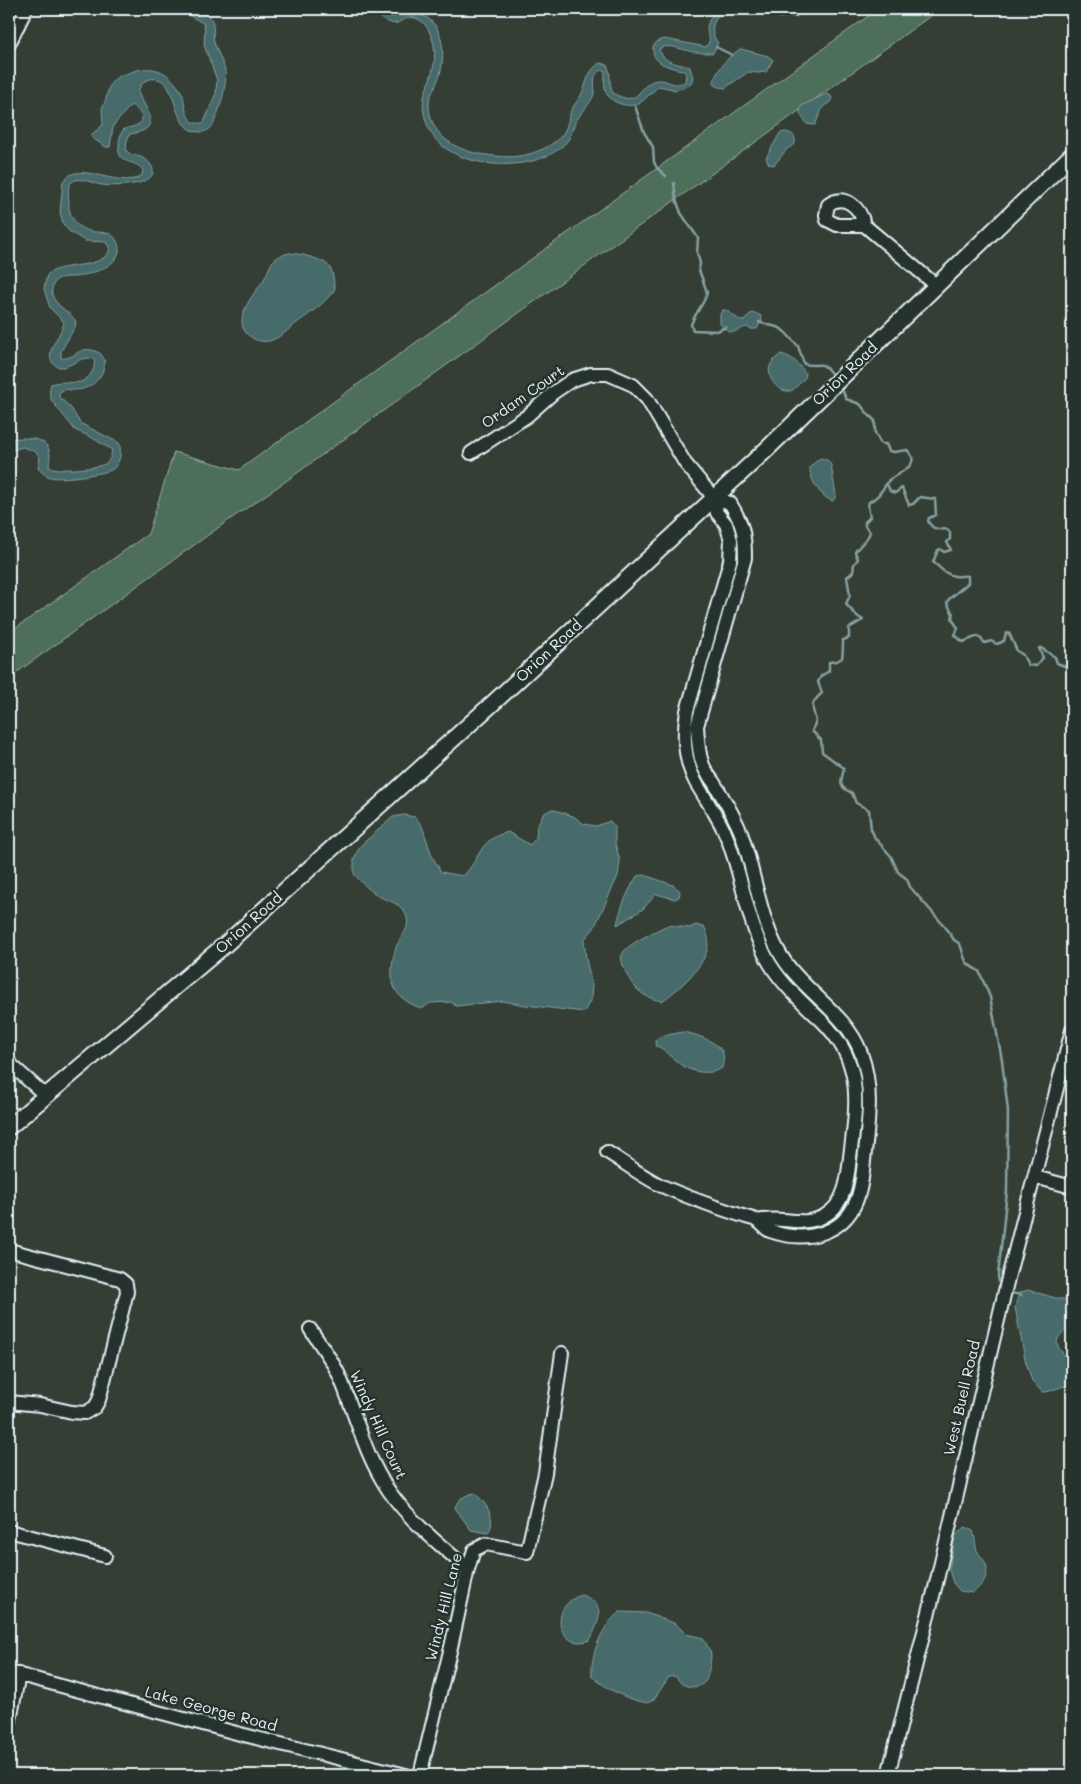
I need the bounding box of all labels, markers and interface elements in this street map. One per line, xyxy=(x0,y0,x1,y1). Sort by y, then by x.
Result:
street label: Orion Road xyxy=(807,337,881,409)
street label: Ordam Court xyxy=(477,360,568,432)
street label: Orion Road xyxy=(511,615,586,686)
street label: Orion Road xyxy=(211,887,286,958)
street label: West Buell Road xyxy=(938,1338,984,1457)
street label: Windy Hill Court xyxy=(346,1367,412,1482)
street label: Windy Hill Lane xyxy=(420,1551,466,1663)
street label: Lake George Road xyxy=(143,1681,280,1735)

